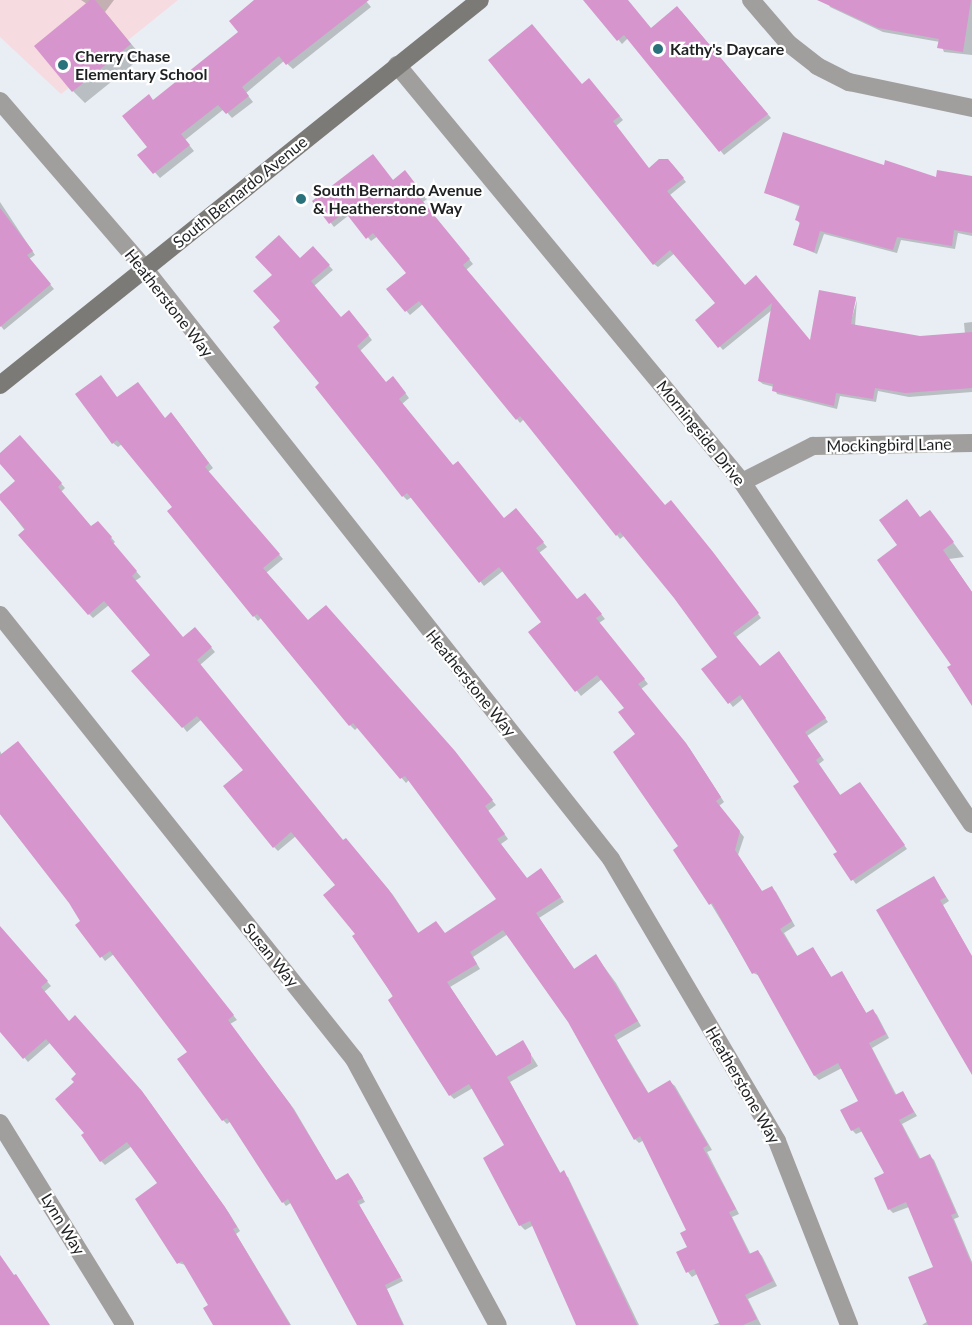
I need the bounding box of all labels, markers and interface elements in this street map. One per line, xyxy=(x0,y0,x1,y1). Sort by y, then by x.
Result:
place label: Kathy's Daycare xyxy=(670,39,784,59)
marker: Kathy's Daycare xyxy=(651,42,665,56)
place label: Cherry Chase Elementary School xyxy=(75,46,208,84)
marker: Cherry Chase Elementary School xyxy=(56,58,70,72)
street label: South Bernardo Avenue xyxy=(169,132,311,252)
place label: South Bernardo Avenue & Heatherstone Way xyxy=(313,180,483,218)
marker: South Bernardo Avenue & Heatherstone Way xyxy=(294,192,308,206)
street label: Heatherstone Way xyxy=(121,245,217,361)
street label: Morningside Drive xyxy=(653,376,749,490)
street label: Mockingbird Lane xyxy=(826,434,952,456)
street label: Heatherstone Way xyxy=(422,626,520,740)
street label: Susan Way xyxy=(239,919,303,991)
street label: Heatherstone Way xyxy=(702,1023,784,1147)
street label: Lynn Way xyxy=(37,1190,89,1258)

